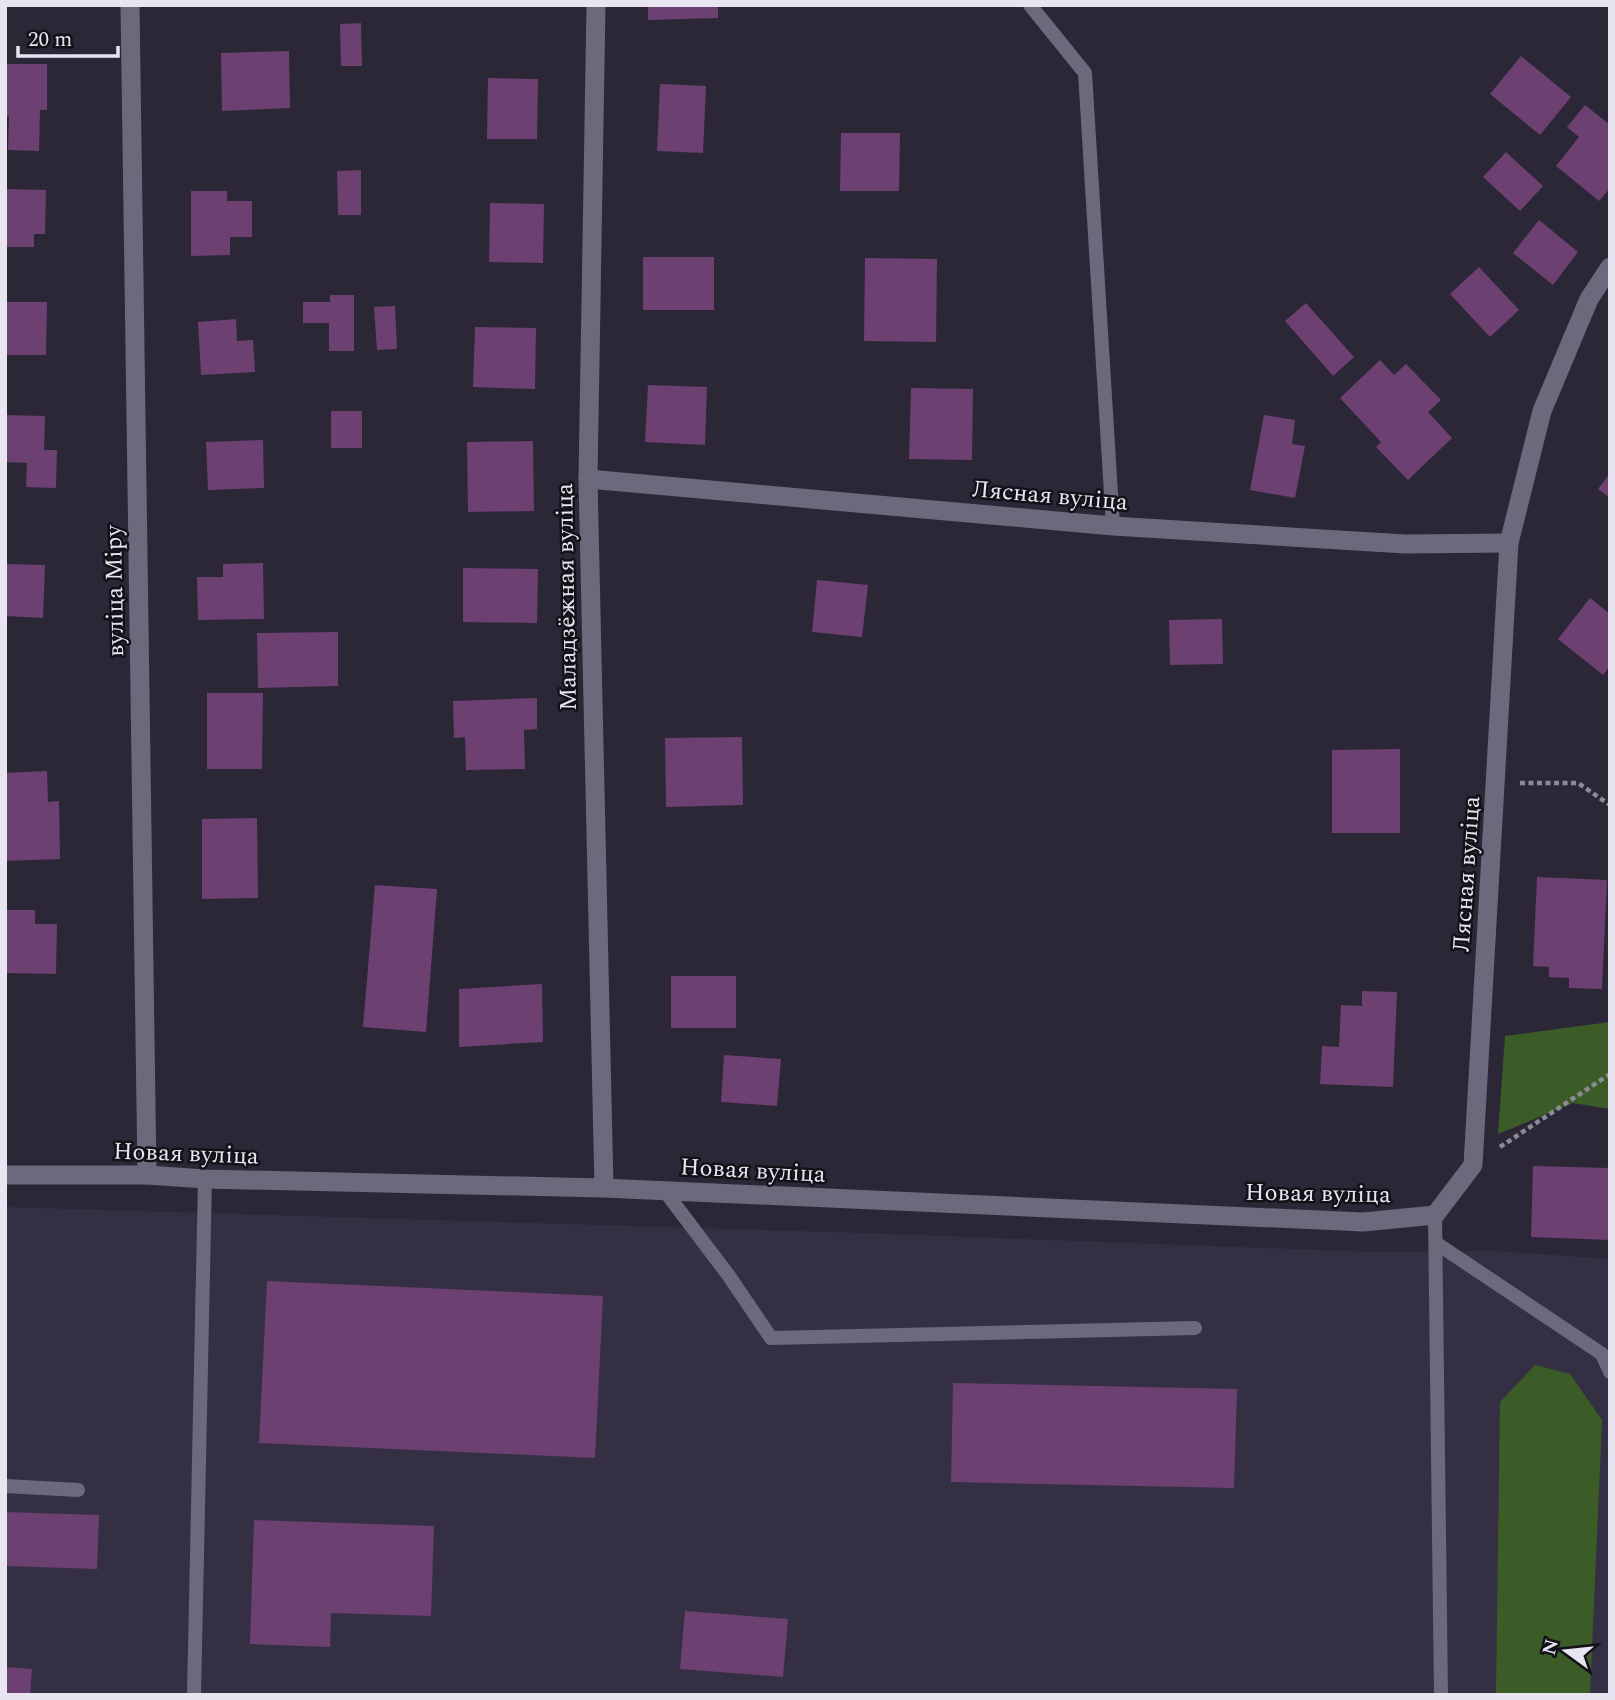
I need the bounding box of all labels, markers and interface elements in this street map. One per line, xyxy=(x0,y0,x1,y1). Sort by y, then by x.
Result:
scale bar xyxy=(18,14,117,58)
text: 20 m xyxy=(28,24,72,56)
street label: Лясная вуліца xyxy=(970,471,1130,521)
street label: Маладзёжная вуліца xyxy=(547,483,587,711)
street label: вуліца Міру xyxy=(96,523,134,657)
street label: Лясная вуліца xyxy=(1444,795,1490,953)
street label: Новая вуліца xyxy=(113,1133,260,1175)
street label: Новая вуліца xyxy=(679,1149,827,1193)
street label: Новая вуліца xyxy=(1245,1175,1391,1213)
north arrow xyxy=(1531,1616,1601,1686)
text: N xyxy=(1535,1636,1567,1658)

